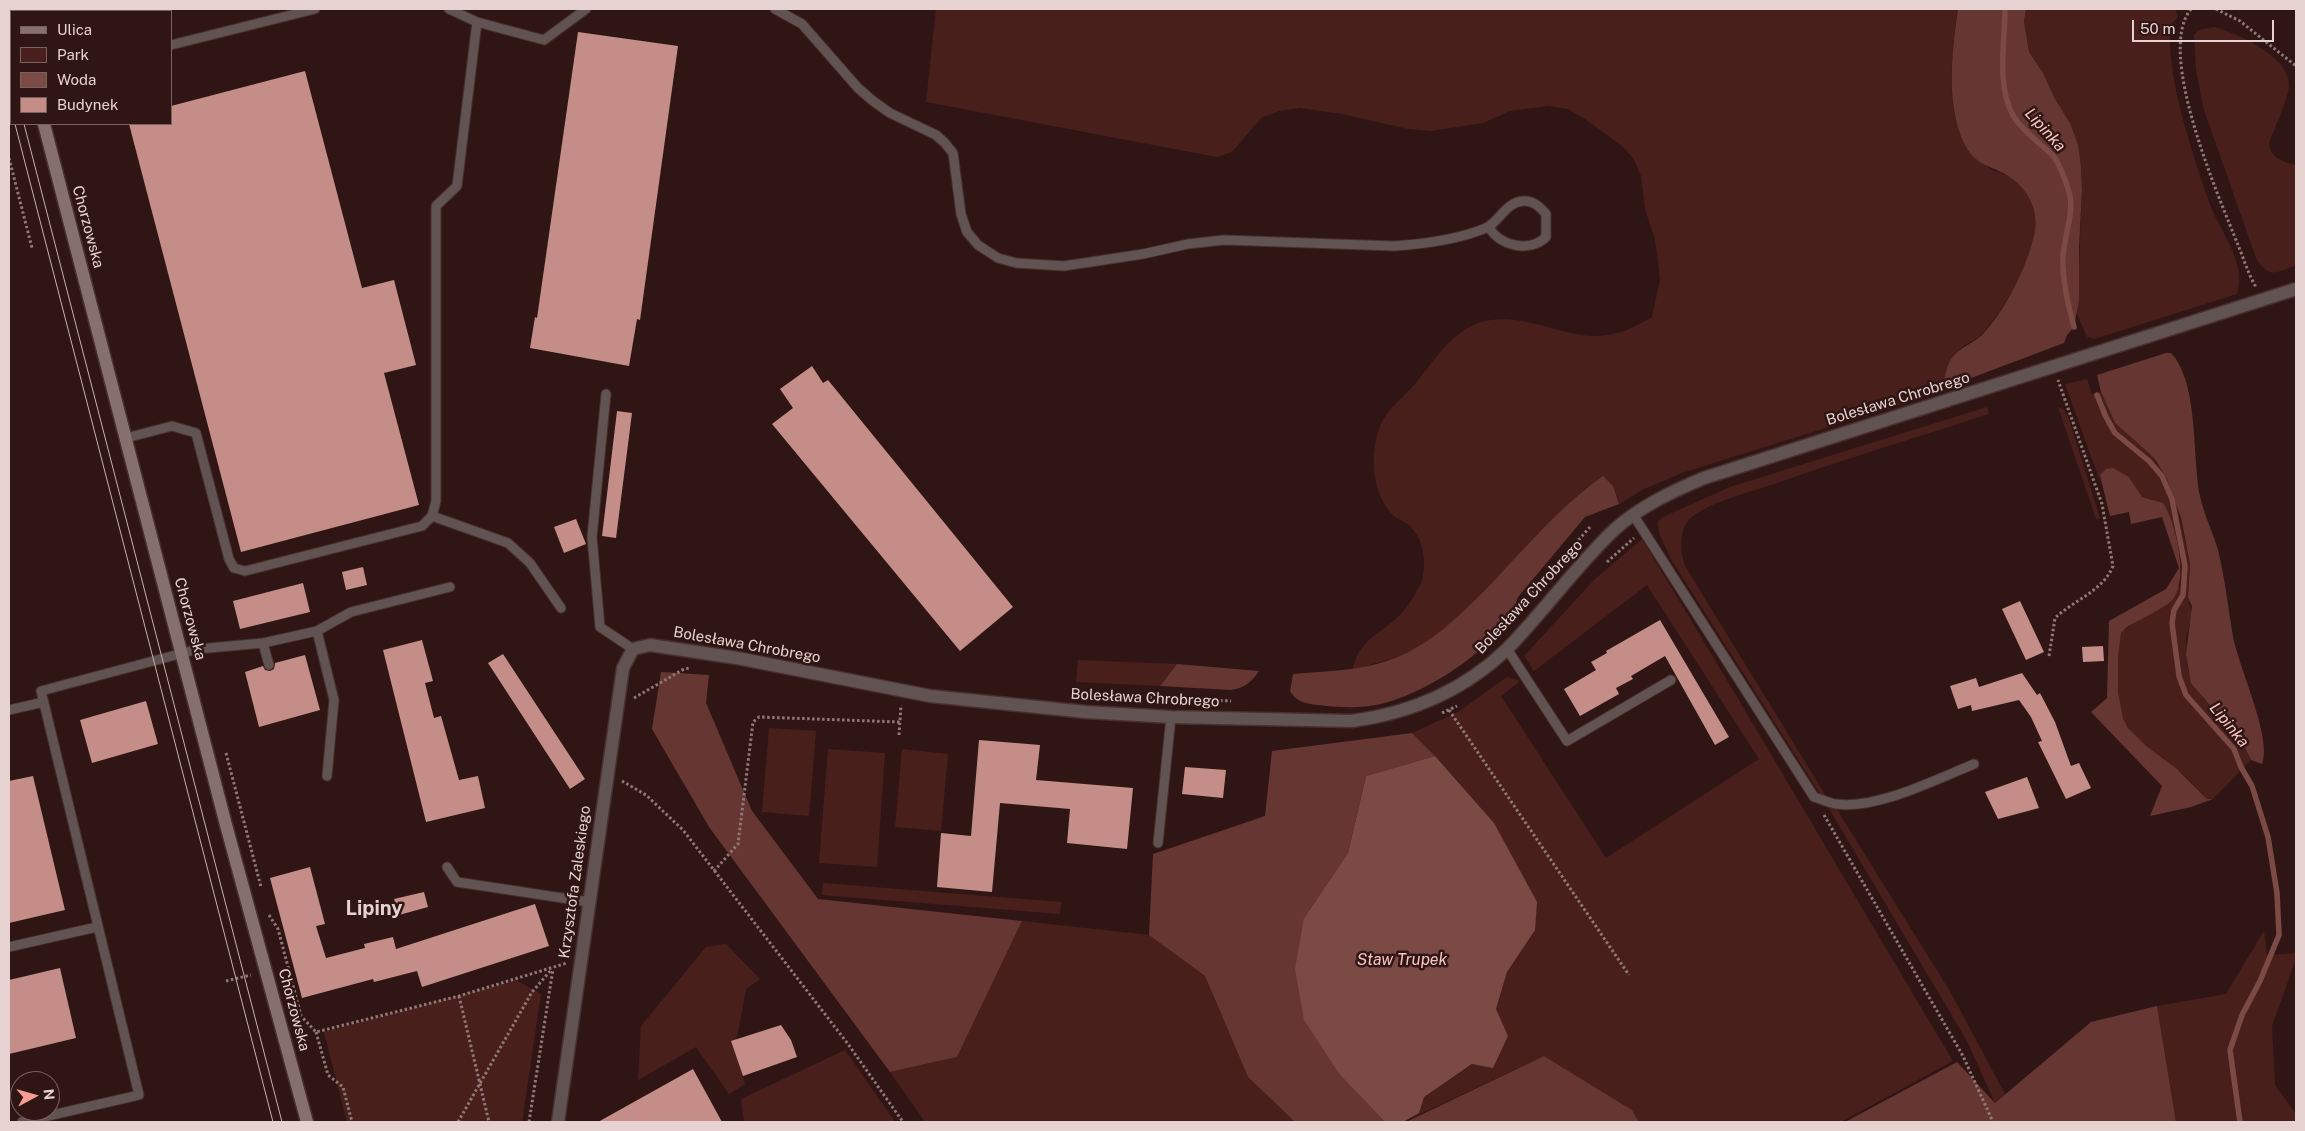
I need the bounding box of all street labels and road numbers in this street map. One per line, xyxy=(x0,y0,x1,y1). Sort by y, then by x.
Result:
street label: Chorzowska xyxy=(68,184,108,270)
street label: Bolesława Chrobrego xyxy=(1824,369,1972,429)
street label: Bolesława Chrobrego xyxy=(1472,536,1586,658)
street label: Chorzowska xyxy=(170,576,210,662)
street label: Bolesława Chrobrego xyxy=(672,623,822,667)
street label: Bolesława Chrobrego xyxy=(1070,685,1220,711)
street label: Krzysztofa Zaleskiego xyxy=(555,805,595,959)
street label: Chorzowska xyxy=(274,967,314,1053)

